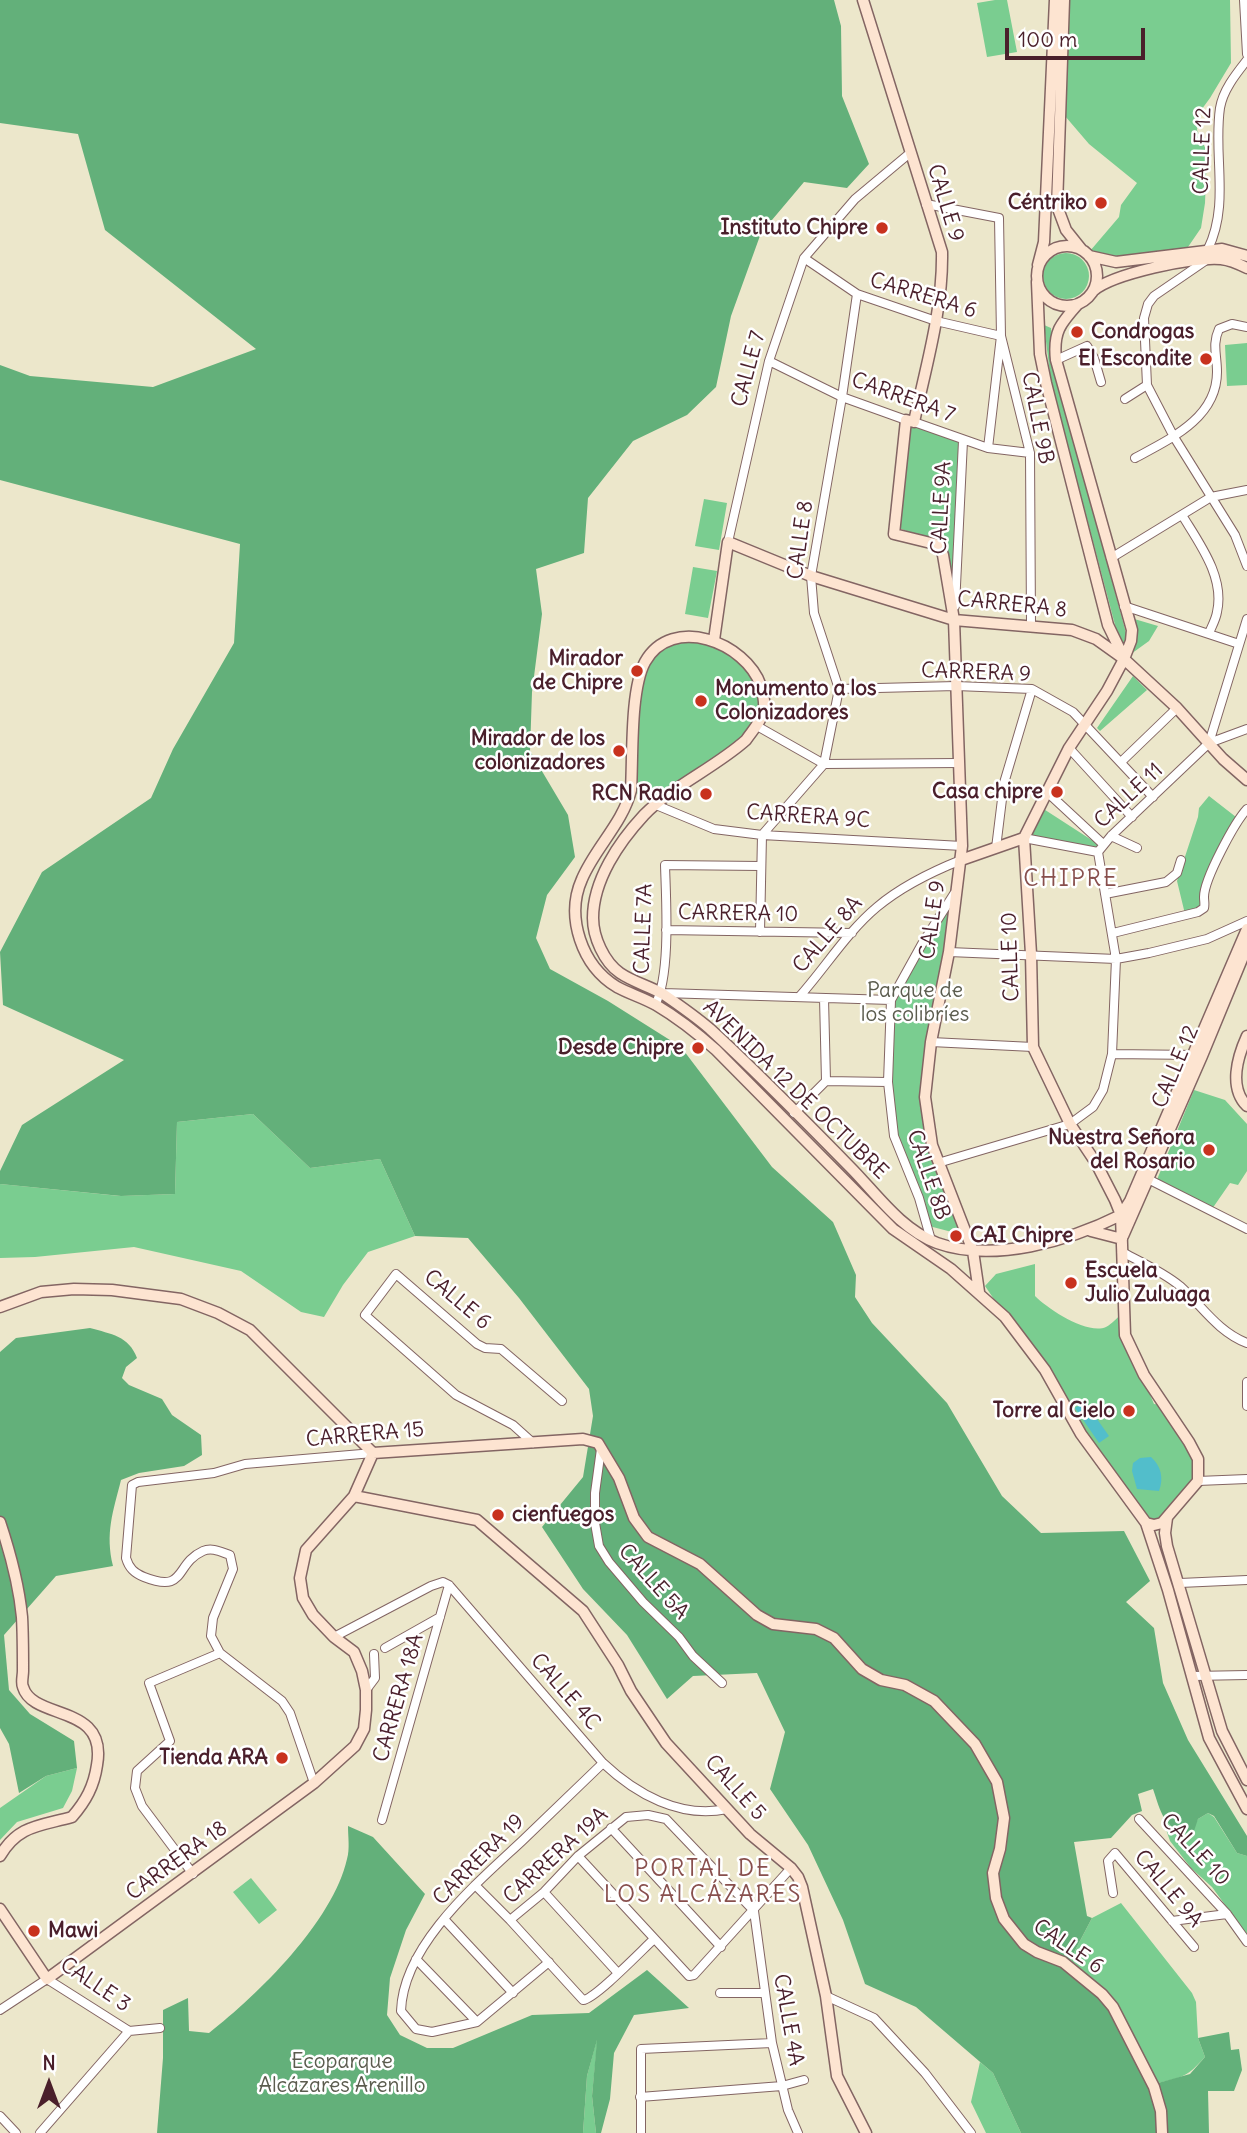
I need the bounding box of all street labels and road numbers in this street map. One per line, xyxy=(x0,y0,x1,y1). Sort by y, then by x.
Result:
street label: CALLE 12 xyxy=(1189,107,1217,195)
street label: CALLE 9 xyxy=(921,161,969,245)
street label: CARRERA 6 xyxy=(867,268,979,324)
street label: CALLE 7 xyxy=(727,328,771,410)
street label: CARRERA 7 xyxy=(848,368,958,428)
street label: CALLE 9B xyxy=(1016,370,1058,466)
street label: CALLE 9A xyxy=(927,461,957,555)
street label: CALLE 8 xyxy=(783,499,819,581)
street label: CARRERA 8 xyxy=(956,587,1068,623)
street label: CARRERA 9 xyxy=(920,658,1032,688)
street label: CALLE 11 xyxy=(1090,758,1168,834)
street label: CARRERA 9C xyxy=(745,800,871,834)
street label: CALLE 9 xyxy=(915,879,951,961)
street label: CALLE 7A xyxy=(630,883,658,975)
street label: CALLE 8A xyxy=(788,892,868,978)
street label: CARRERA 10 xyxy=(678,900,798,928)
street label: CALLE 10 xyxy=(997,912,1025,1002)
street label: AVENIDA 12 DE OCTUBRE xyxy=(697,995,893,1185)
street label: CALLE 12 xyxy=(1147,1022,1205,1112)
street label: CALLE 8B xyxy=(901,1127,955,1223)
street label: CALLE 6 xyxy=(418,1265,496,1335)
street label: CARRERA 15 xyxy=(305,1417,425,1453)
street label: CALLE 5A xyxy=(613,1539,693,1625)
street label: CARRERA 18A xyxy=(369,1631,429,1765)
street label: CALLE 4C xyxy=(525,1648,605,1736)
street label: CALLE 5 xyxy=(699,1750,771,1826)
street label: CARRERA 19A xyxy=(498,1802,614,1910)
street label: CARRERA 19 xyxy=(428,1809,530,1911)
street label: CALLE 10 xyxy=(1155,1809,1235,1891)
street label: CARRERA 18 xyxy=(122,1816,232,1906)
street label: CALLE 9A xyxy=(1128,1845,1208,1933)
street label: CALLE 6 xyxy=(1028,1914,1108,1980)
street label: CALLE 3 xyxy=(55,1952,135,2018)
street label: CALLE 4A xyxy=(768,1972,808,2068)

